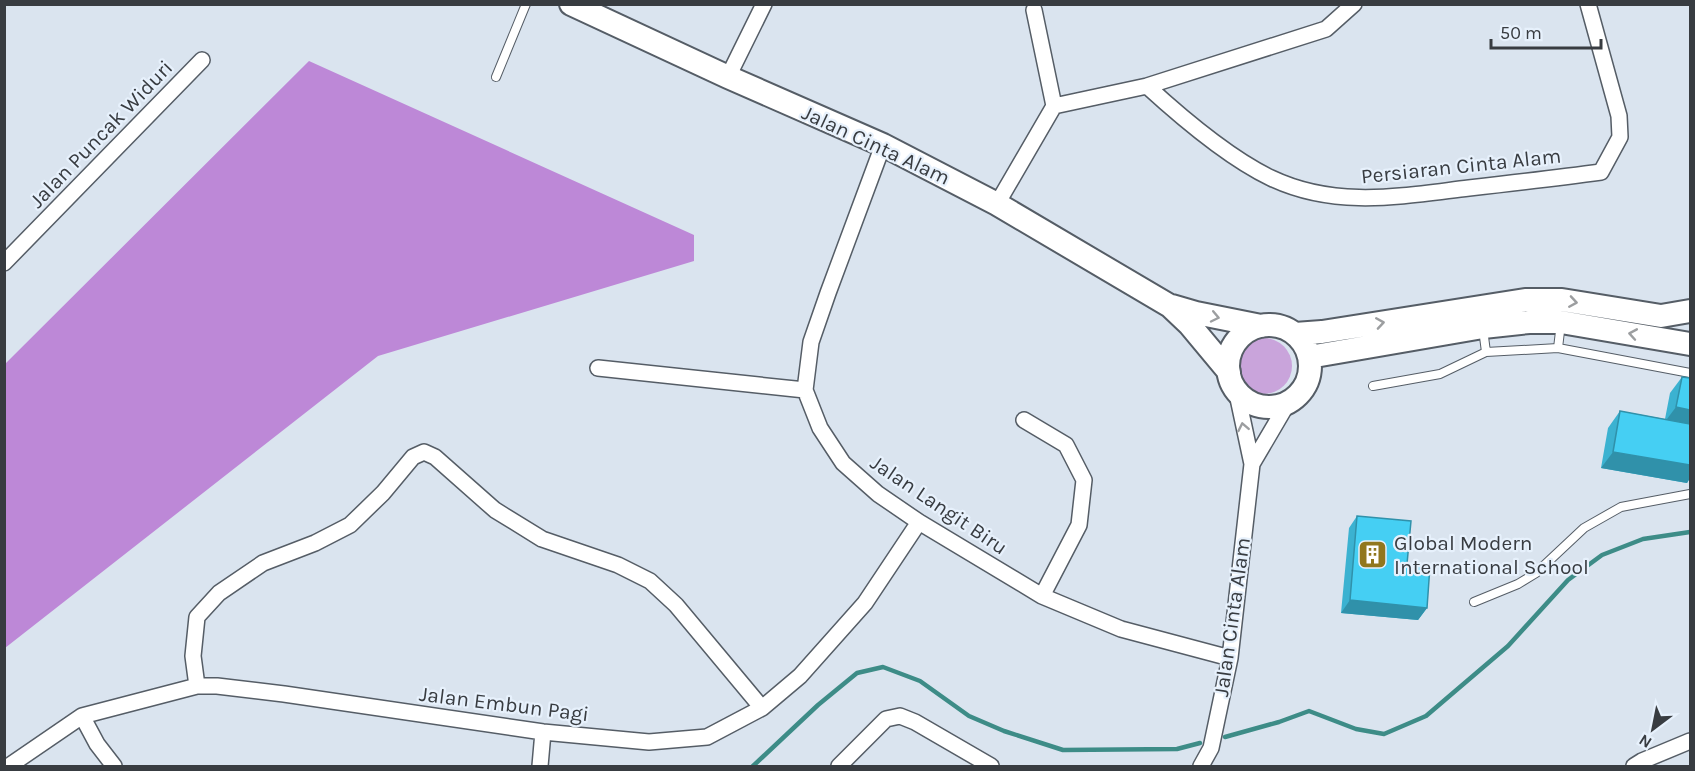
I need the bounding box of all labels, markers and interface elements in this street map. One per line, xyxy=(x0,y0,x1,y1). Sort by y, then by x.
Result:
scale bar xyxy=(1491,12,1600,50)
text: 50 m xyxy=(1500,22,1542,44)
street label: Jalan Puncak Widuri xyxy=(24,55,178,213)
street label: Jalan Cinta Alam xyxy=(798,100,954,190)
street label: Persiaran Cinta Alam xyxy=(1360,144,1562,188)
one-way arrow xyxy=(1567,295,1577,308)
one-way arrow xyxy=(1210,310,1220,323)
one-way arrow xyxy=(1374,317,1384,330)
one-way arrow xyxy=(1628,328,1638,341)
one-way arrow xyxy=(1237,422,1250,432)
street label: Jalan Langit Biru xyxy=(866,450,1012,560)
place label: Global Modern International School xyxy=(1394,531,1589,579)
street label: Jalan Cinta Alam xyxy=(1209,536,1255,698)
building icon: Global Modern International School xyxy=(1357,539,1389,571)
street label: Jalan Embun Pagi xyxy=(418,682,590,726)
north arrow xyxy=(1623,699,1683,759)
text: N xyxy=(1635,730,1655,752)

